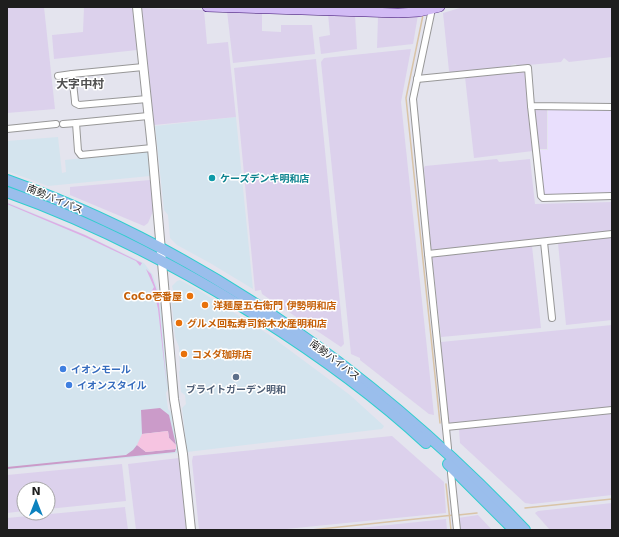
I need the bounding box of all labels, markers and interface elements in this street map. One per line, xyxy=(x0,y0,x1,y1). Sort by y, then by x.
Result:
district label: 大字中村 xyxy=(56,77,104,91)
marker: ケーズデンキ明和店 xyxy=(207,173,217,183)
place label: ケーズデンキ明和店 xyxy=(220,173,310,184)
street label: 南勢バイパス xyxy=(25,182,85,216)
place label: CoCo壱番屋 xyxy=(124,291,182,302)
marker: CoCo壱番屋 xyxy=(185,291,195,301)
marker: 洋麺屋五右衛門 伊勢明和店 xyxy=(200,300,210,310)
place label: 洋麺屋五右衛門 伊勢明和店 xyxy=(213,300,336,311)
marker: グルメ回転寿司鈴木水産明和店 xyxy=(174,318,184,328)
place label: グルメ回転寿司鈴木水産明和店 xyxy=(187,318,327,329)
street label: 南勢バイパス xyxy=(308,338,362,382)
marker: コメダ珈琲店 xyxy=(179,349,189,359)
place label: コメダ珈琲店 xyxy=(192,349,252,360)
marker: イオンモール xyxy=(58,364,68,374)
place label: イオンモール xyxy=(71,364,131,375)
marker: ブライトガーデン明和 xyxy=(231,372,241,382)
marker: イオンスタイル xyxy=(64,380,74,390)
place label: イオンスタイル xyxy=(77,380,147,391)
place label: ブライトガーデン明和 xyxy=(186,384,286,395)
north arrow xyxy=(16,481,56,521)
text: N xyxy=(31,485,41,498)

